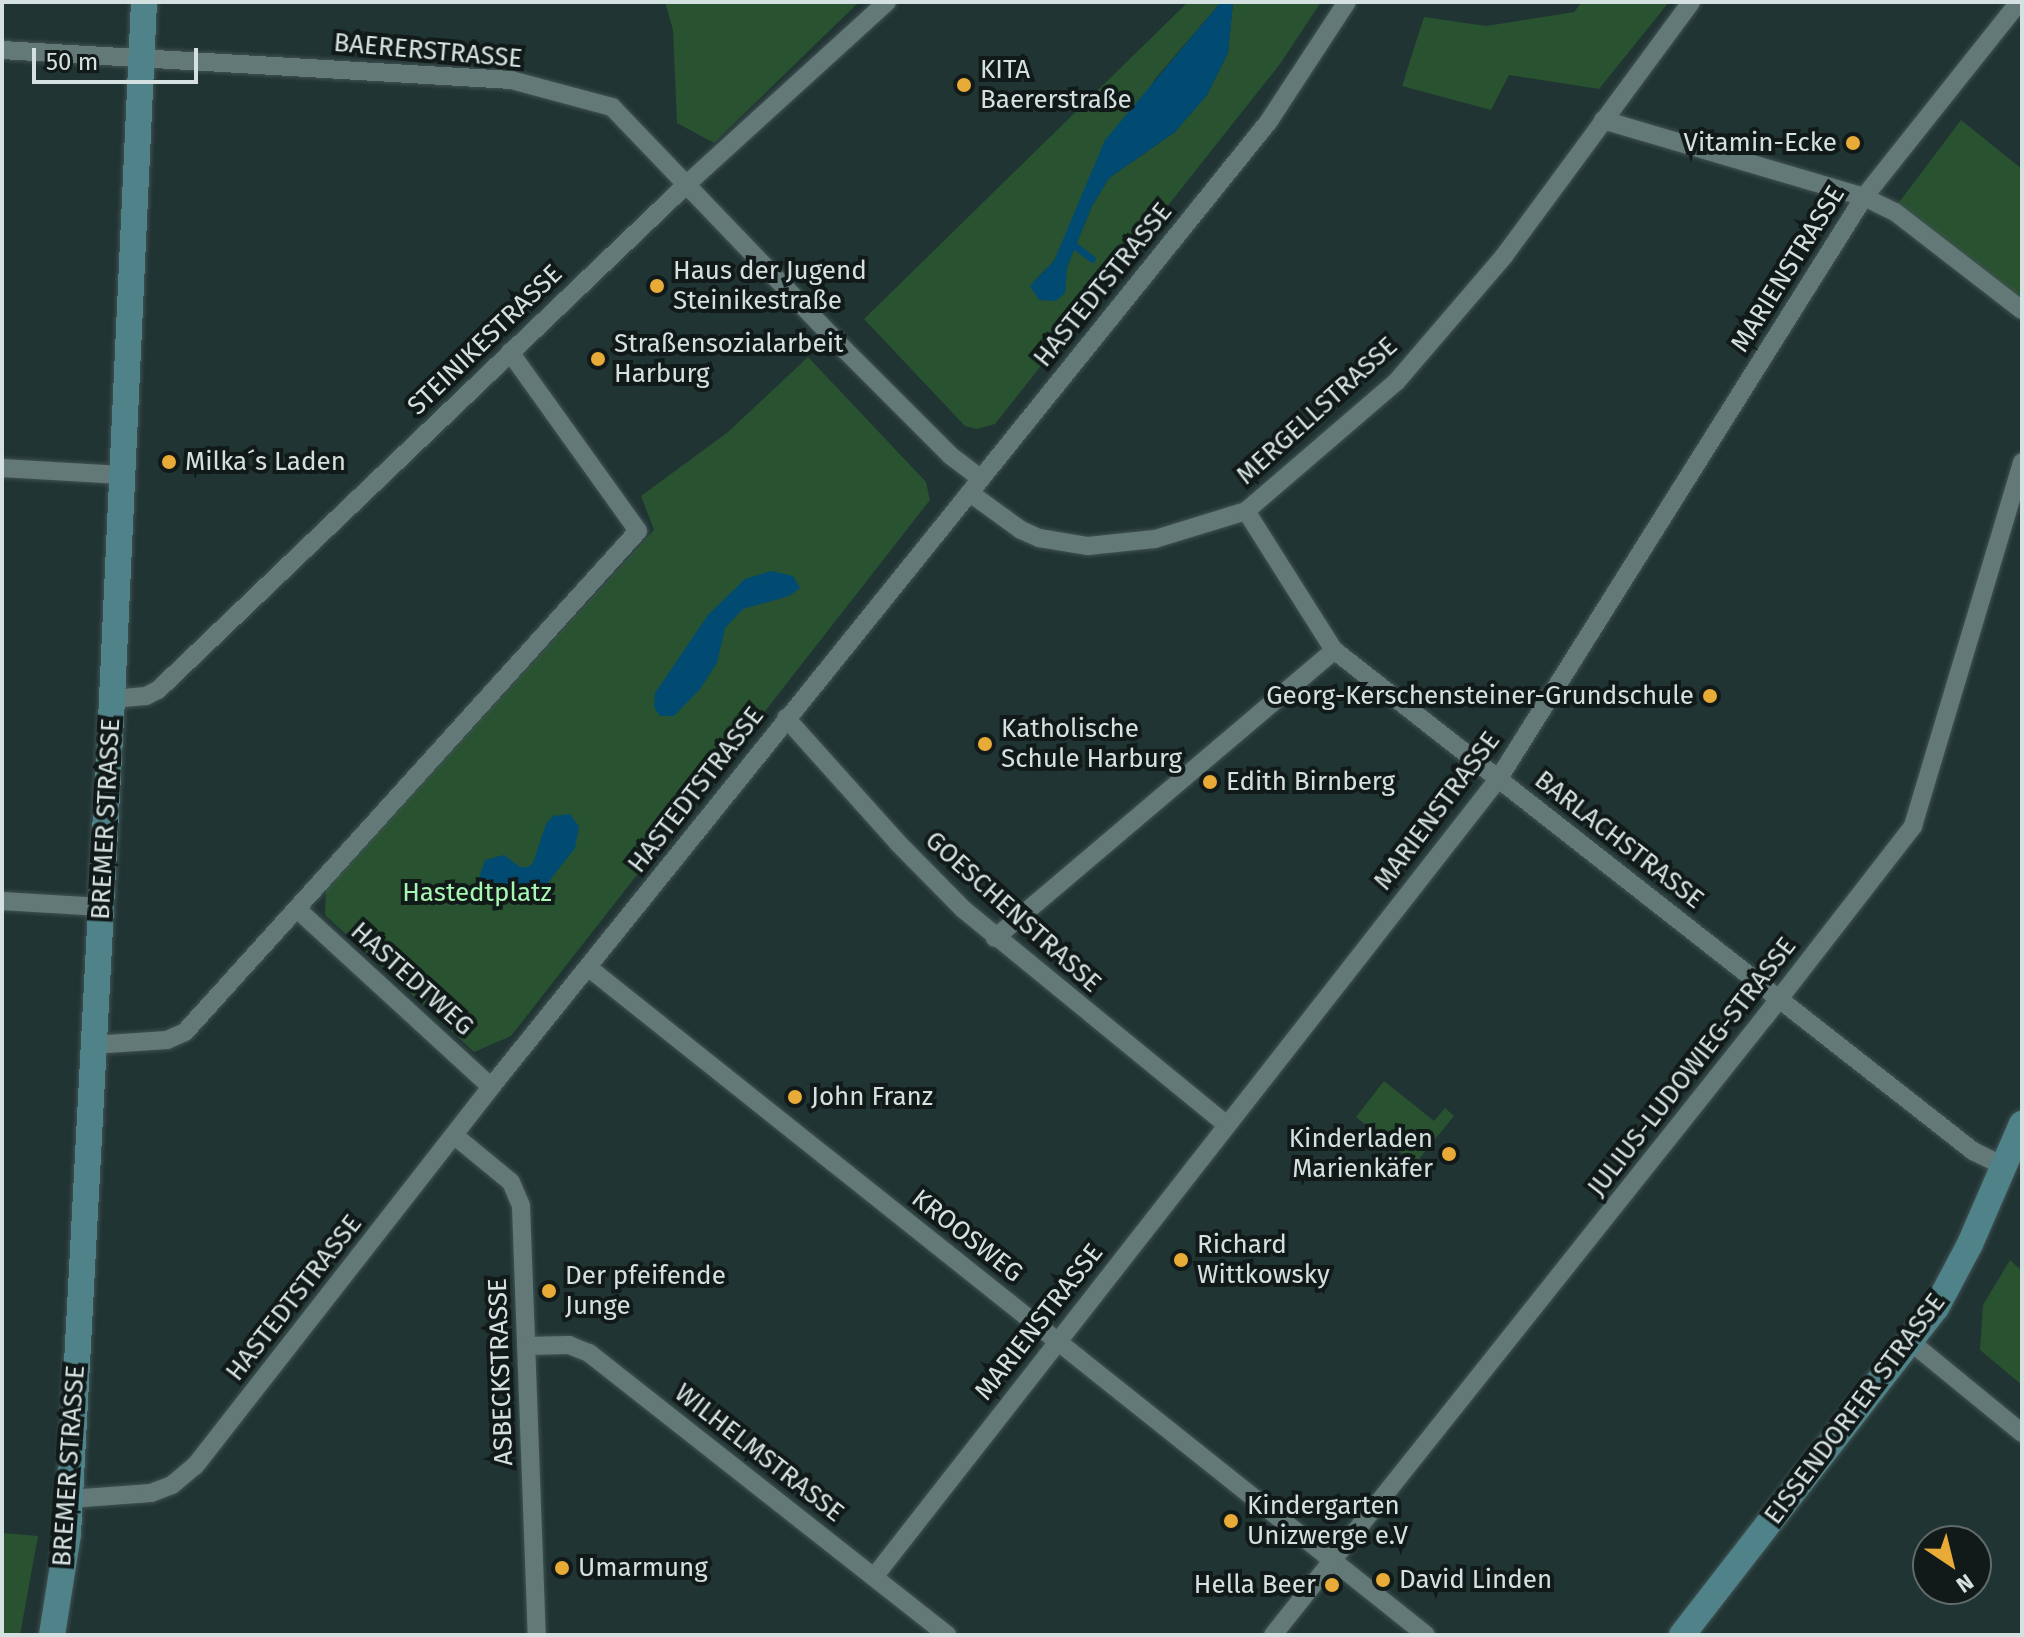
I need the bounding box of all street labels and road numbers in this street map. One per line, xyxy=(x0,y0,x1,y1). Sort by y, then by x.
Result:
street label: BAERERSTRASSE xyxy=(332,27,524,75)
street label: MARIENSTRASSE xyxy=(1724,180,1852,358)
street label: HASTEDTSTRASSE xyxy=(1027,197,1179,373)
street label: STEINIKESTRASSE xyxy=(401,258,569,422)
street label: MERGELLSTRASSE xyxy=(1230,331,1404,491)
street label: HASTEDTSTRASSE xyxy=(622,701,770,879)
street label: BREMER STRASSE xyxy=(85,717,127,921)
street label: MARIENSTRASSE xyxy=(1367,726,1507,896)
street label: BARLACHSTRASSE xyxy=(1528,764,1710,916)
street label: GOESCHENSTRASSE xyxy=(919,825,1107,999)
street label: HASTEDTWEG xyxy=(344,916,480,1042)
street label: JULIUS-LUDOWIEG-STRASSE xyxy=(1581,931,1803,1203)
street label: KROOSWEG xyxy=(905,1183,1029,1289)
street label: HASTEDTSTRASSE xyxy=(220,1209,368,1387)
street label: MARIENSTRASSE xyxy=(968,1238,1110,1406)
street label: ASBECKSTRASSE xyxy=(482,1278,520,1466)
street label: EISSENDORFER STRASSE xyxy=(1758,1288,1952,1530)
street label: BREMER STRASSE xyxy=(46,1364,92,1568)
street label: WILHELMSTRASSE xyxy=(668,1377,850,1529)

